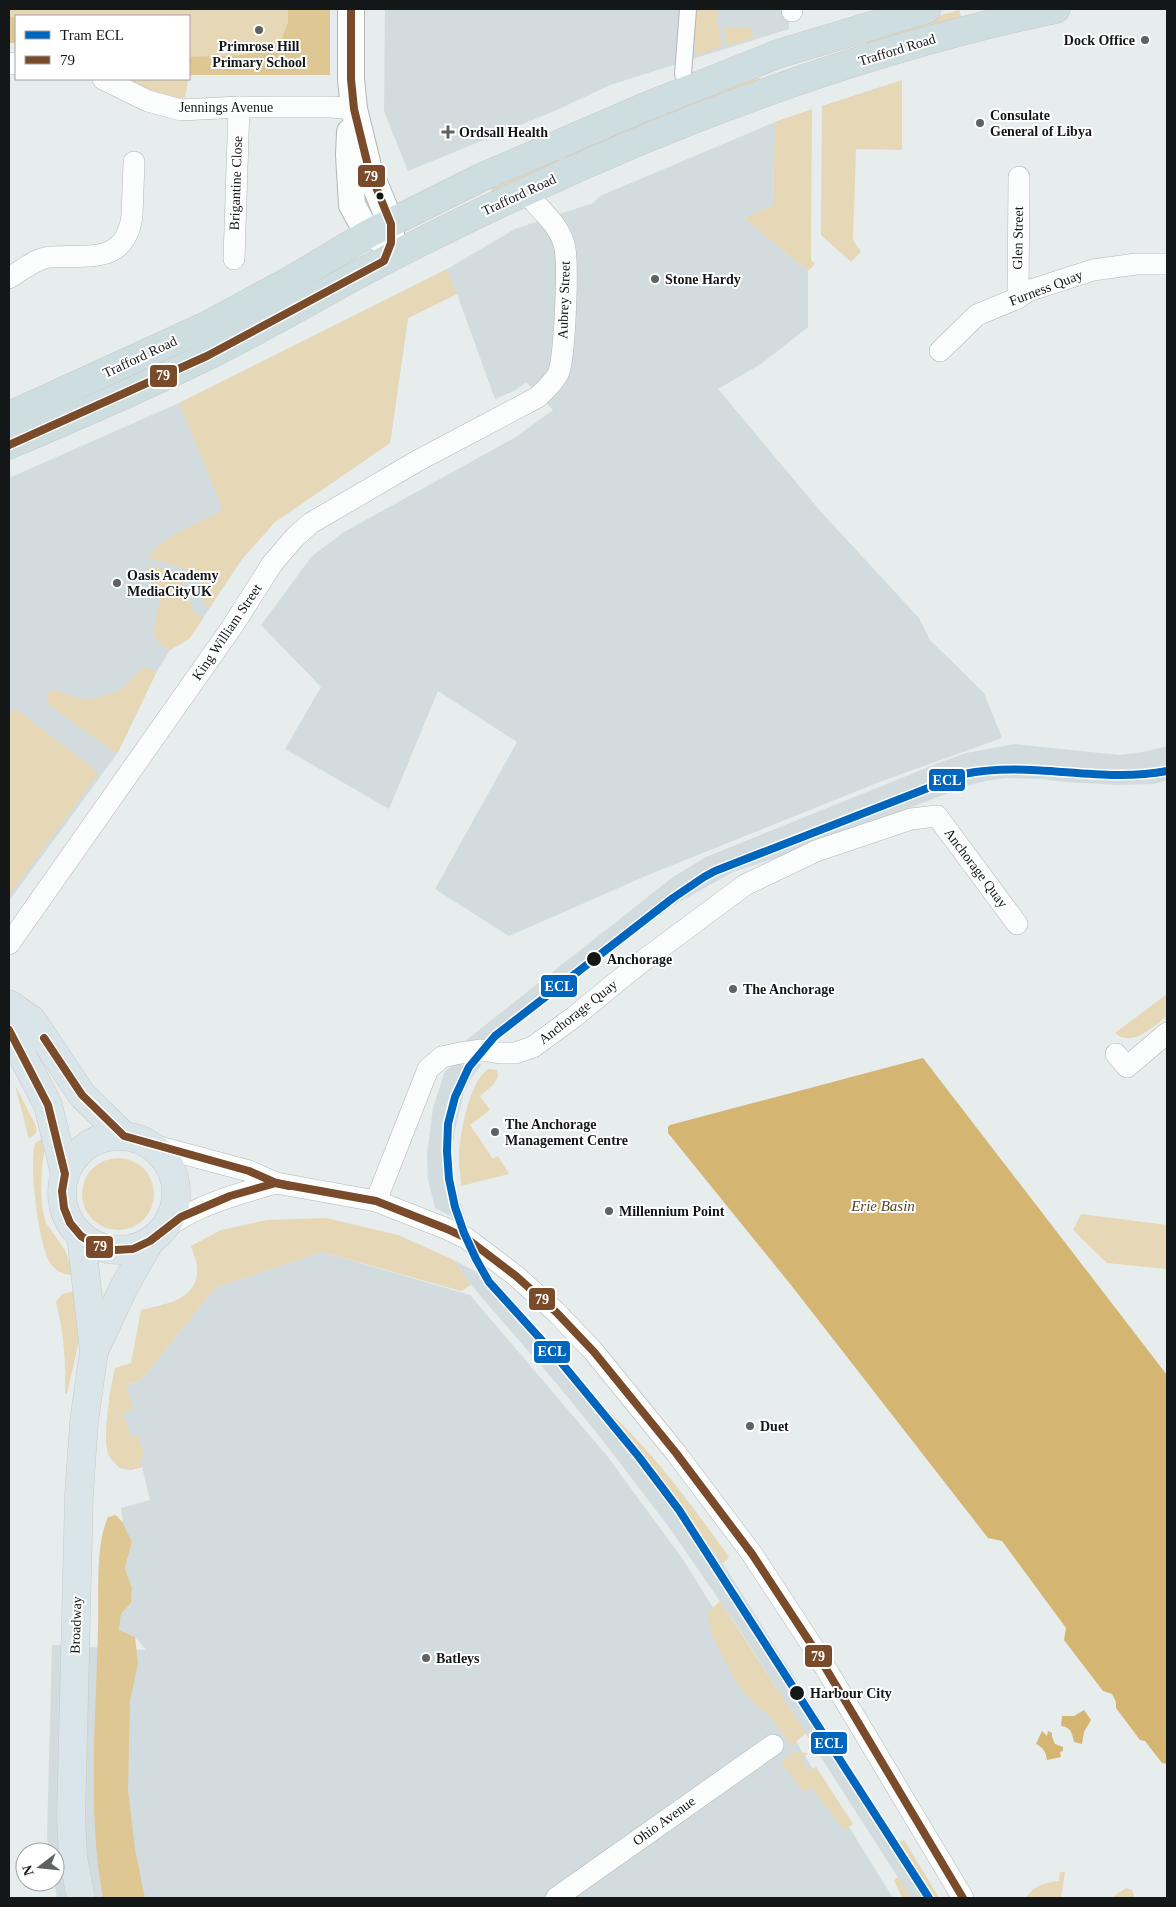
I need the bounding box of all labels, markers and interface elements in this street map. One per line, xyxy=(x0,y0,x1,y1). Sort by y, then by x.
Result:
legend xyxy=(15,15,190,80)
marker: Primrose Hill Primary School xyxy=(253,24,265,36)
text: Tram ECL xyxy=(60,27,124,43)
street label: Trafford Road xyxy=(857,31,937,69)
place label: Dock Office xyxy=(1064,33,1135,48)
marker: Dock Office xyxy=(1139,34,1151,46)
place label: Primrose Hill Primary School xyxy=(212,39,306,70)
text: 79 xyxy=(60,52,75,68)
street label: Jennings Avenue xyxy=(179,100,273,115)
place label: Consulate General of Libya xyxy=(990,108,1092,139)
marker: Consulate General of Libya xyxy=(974,117,986,129)
marker: Ordsall Health xyxy=(441,125,455,139)
place label: Ordsall Health xyxy=(459,125,548,140)
street label: Brigantine Close xyxy=(227,136,245,230)
line badge: 79 xyxy=(357,164,386,188)
text: 79 xyxy=(364,169,378,184)
street label: Trafford Road xyxy=(480,171,558,219)
unlabelled marker xyxy=(375,191,385,201)
street label: Glen Street xyxy=(1010,206,1026,270)
street label: Aubrey Street xyxy=(555,261,573,339)
street label: Furness Quay xyxy=(1007,267,1085,309)
place label: Stone Hardy xyxy=(665,272,741,287)
marker: Stone Hardy xyxy=(649,273,661,285)
street label: Trafford Road xyxy=(101,333,179,381)
line badge: 79 xyxy=(149,364,178,388)
text: 79 xyxy=(156,368,170,383)
place label: Oasis Academy MediaCityUK xyxy=(127,568,218,599)
marker: Oasis Academy MediaCityUK xyxy=(111,577,123,589)
street label: King William Street xyxy=(189,581,265,683)
line badge: ECL xyxy=(928,768,966,792)
text: ECL xyxy=(933,773,961,788)
street label: Anchorage Quay xyxy=(941,825,1011,911)
marker: Anchorage xyxy=(585,950,603,968)
place label: Anchorage xyxy=(607,952,672,967)
line badge: ECL xyxy=(540,974,578,998)
street label: Anchorage Quay xyxy=(536,977,620,1047)
text: ECL xyxy=(545,979,573,994)
place label: The Anchorage xyxy=(743,982,834,997)
marker: The Anchorage xyxy=(727,983,739,995)
place label: The Anchorage Management Centre xyxy=(505,1117,628,1148)
marker: The Anchorage Management Centre xyxy=(489,1126,501,1138)
water label: Erie Basin xyxy=(850,1198,915,1214)
place label: Millennium Point xyxy=(619,1204,725,1219)
marker: Millennium Point xyxy=(603,1205,615,1217)
line badge: 79 xyxy=(85,1235,114,1259)
text: 79 xyxy=(93,1239,107,1254)
line badge: 79 xyxy=(528,1287,556,1311)
text: 79 xyxy=(535,1292,549,1307)
line badge: ECL xyxy=(533,1340,571,1364)
text: ECL xyxy=(538,1344,566,1359)
place label: Duet xyxy=(760,1419,789,1434)
marker: Duet xyxy=(744,1420,756,1432)
street label: Broadway xyxy=(68,1596,84,1654)
line badge: 79 xyxy=(804,1644,833,1668)
text: 79 xyxy=(811,1649,825,1664)
place label: Batleys xyxy=(436,1651,480,1666)
marker: Batleys xyxy=(420,1652,432,1664)
marker: Harbour City xyxy=(788,1684,806,1702)
place label: Harbour City xyxy=(810,1686,892,1701)
line badge: ECL xyxy=(810,1731,848,1755)
text: ECL xyxy=(815,1736,843,1751)
street label: Ohio Avenue xyxy=(630,1793,698,1849)
north arrow xyxy=(15,1842,65,1892)
text: N xyxy=(19,1864,37,1877)

